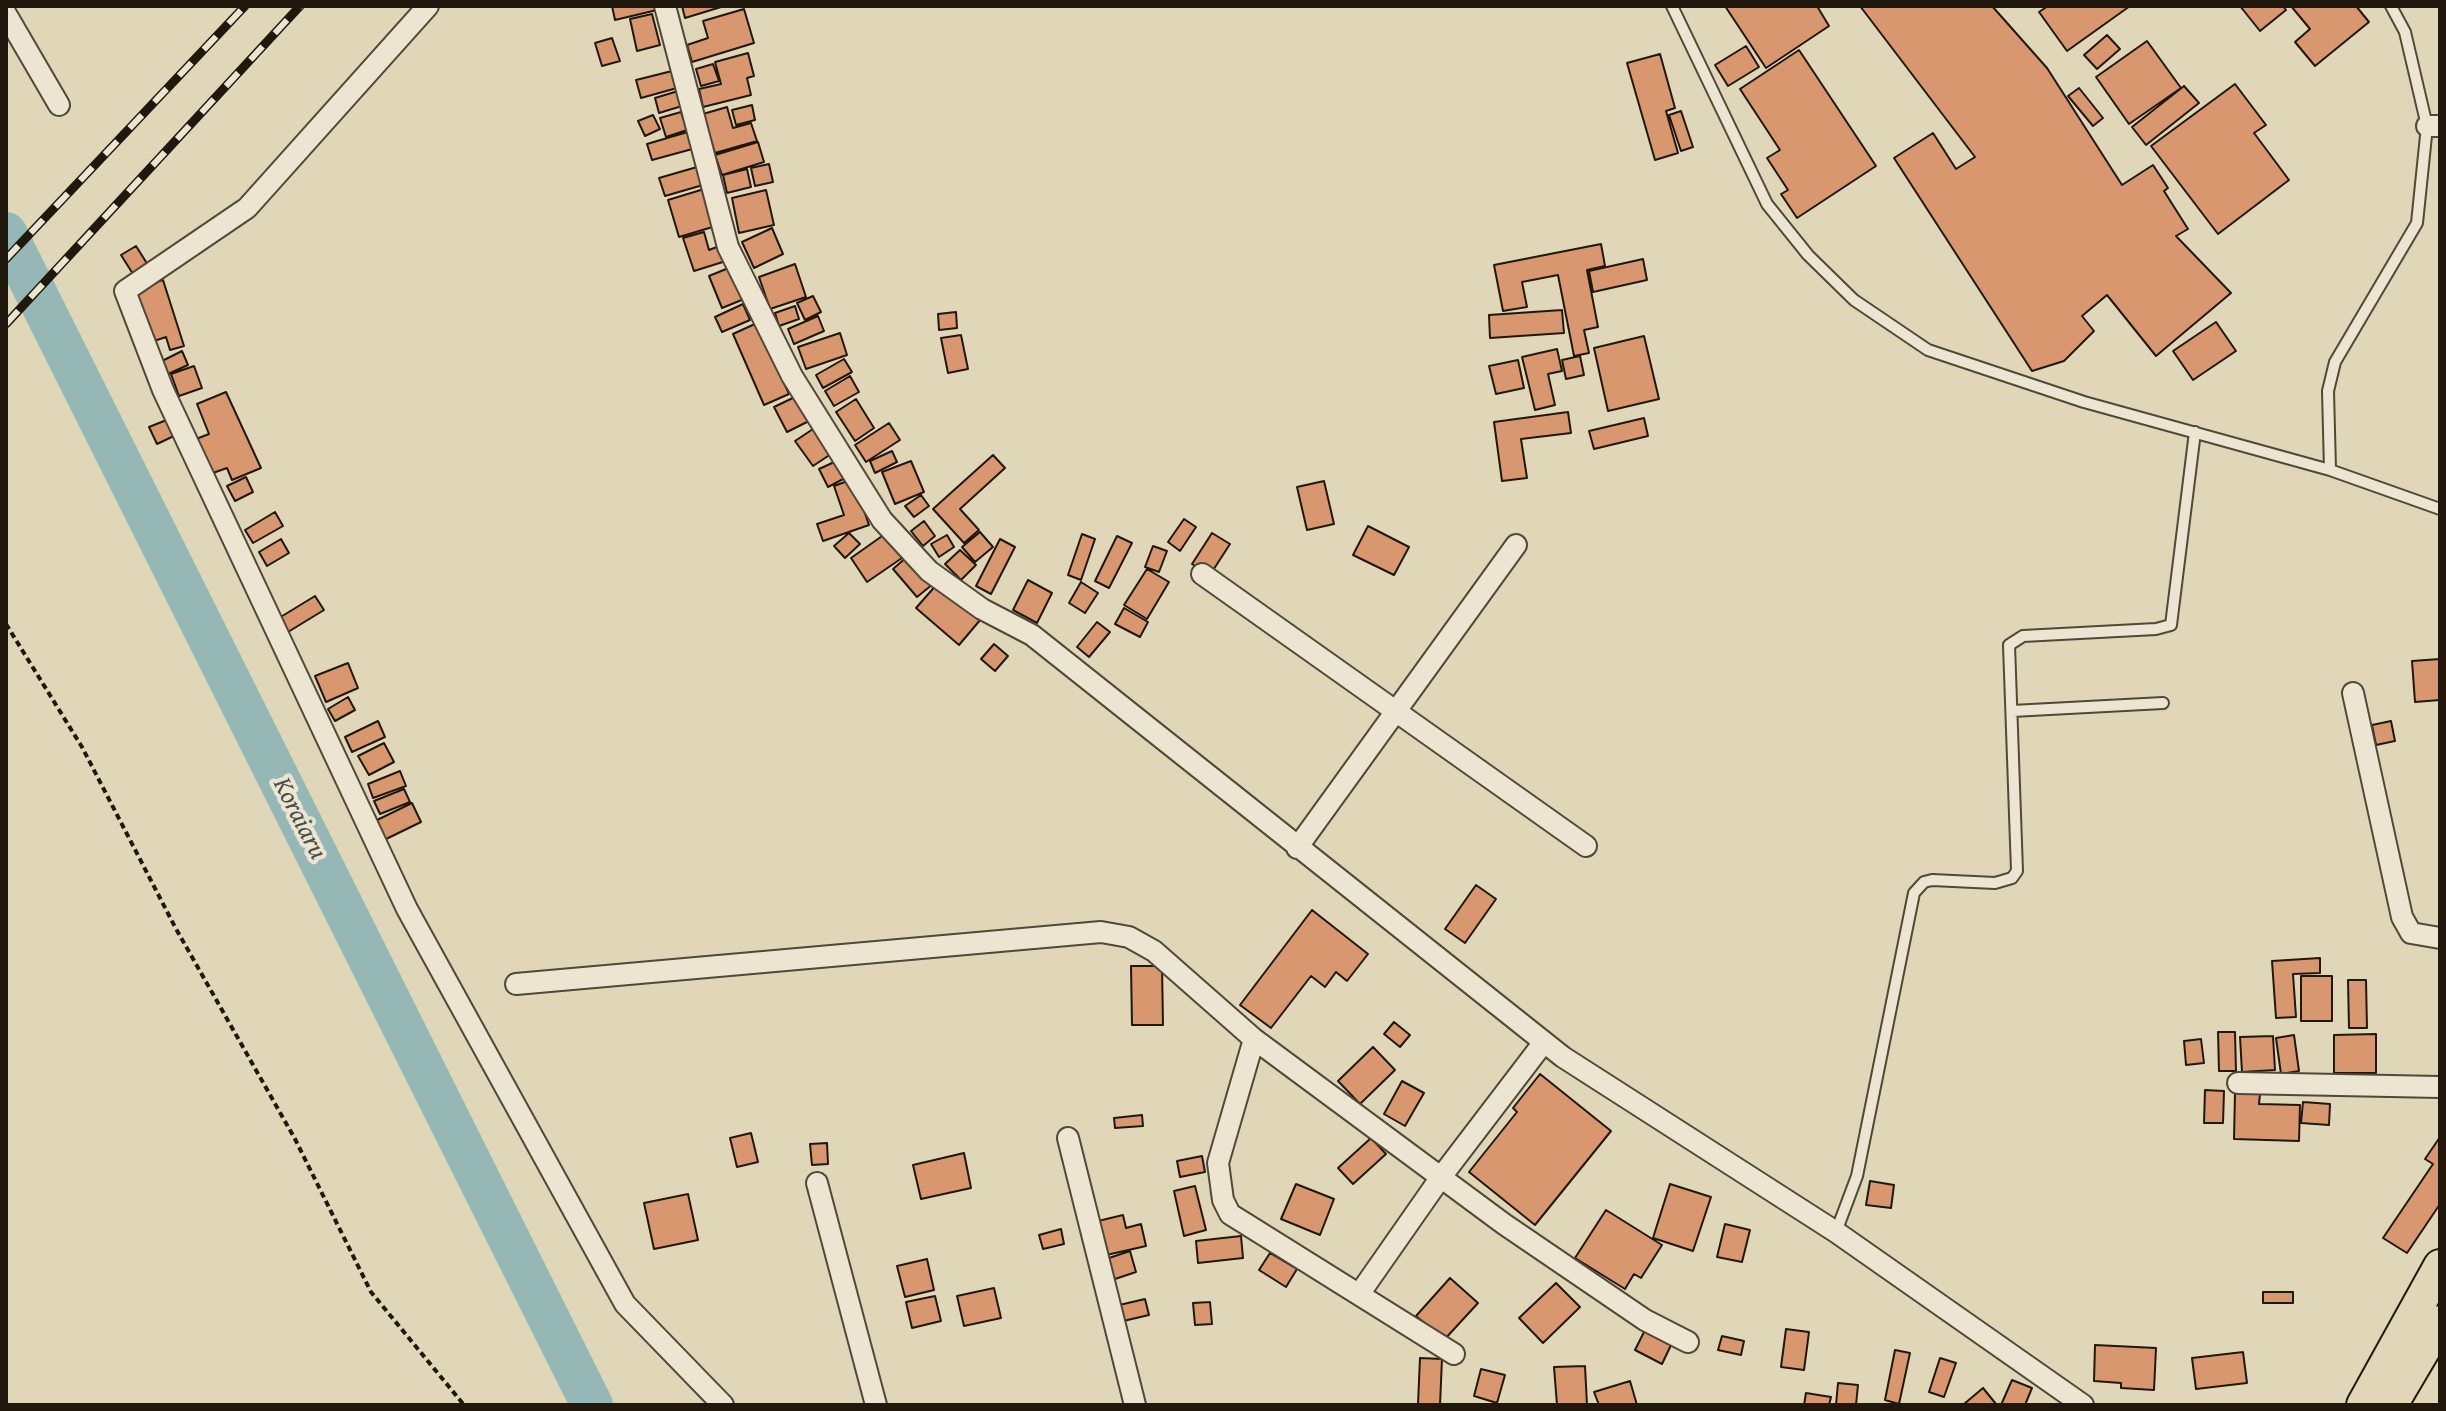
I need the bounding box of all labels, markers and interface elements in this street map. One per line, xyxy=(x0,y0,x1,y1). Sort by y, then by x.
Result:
water label: Koraiaru xyxy=(265,773,333,865)

